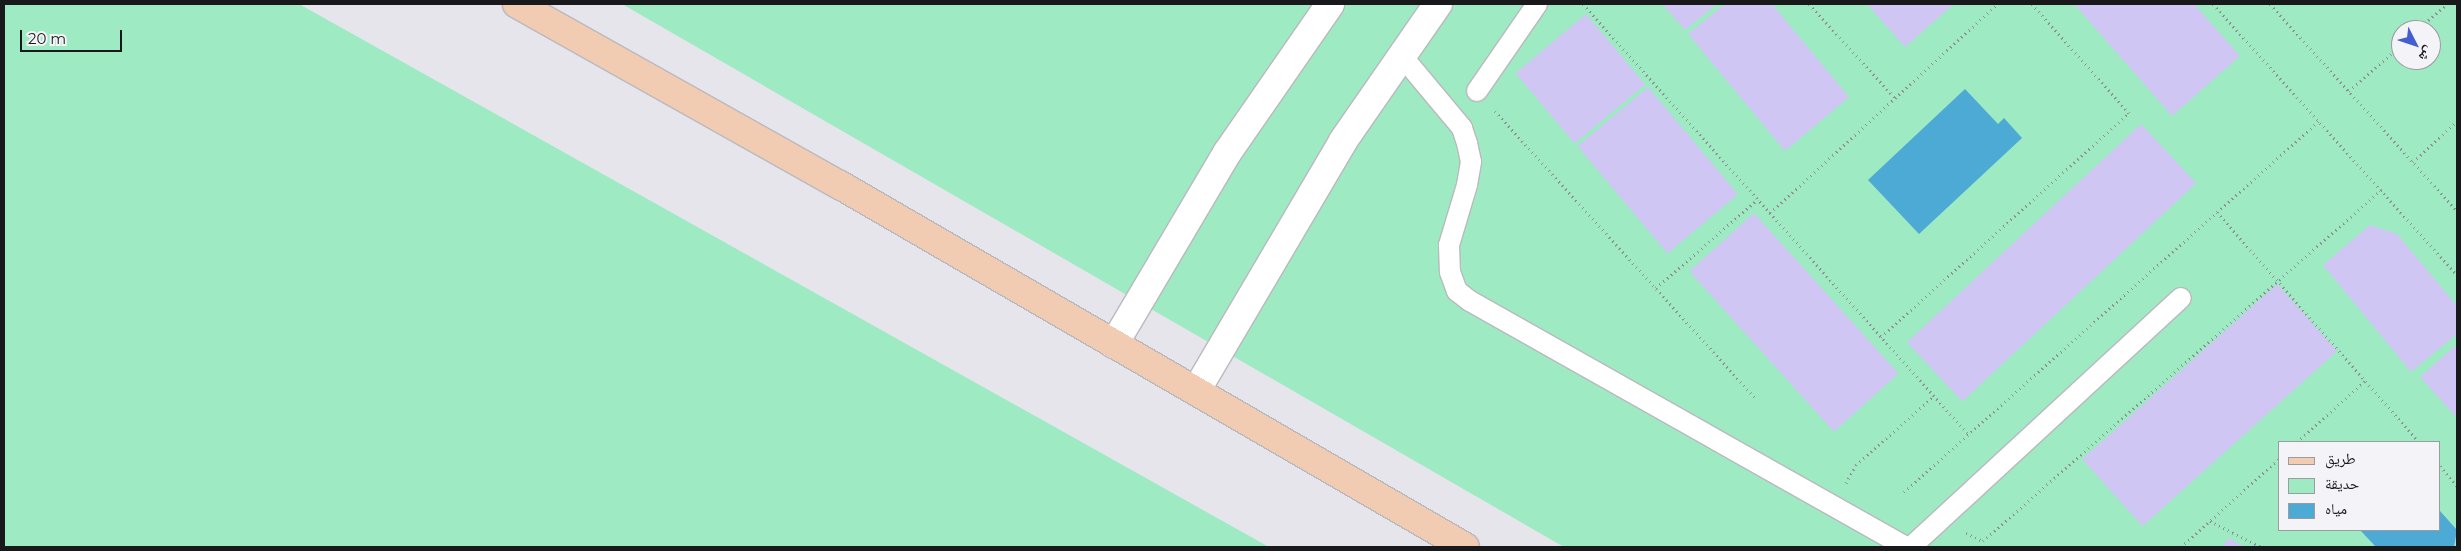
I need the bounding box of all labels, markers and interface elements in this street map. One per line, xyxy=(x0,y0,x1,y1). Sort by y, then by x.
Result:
scale bar xyxy=(22,20,125,52)
north arrow xyxy=(2391,20,2441,70)
text: 20 m xyxy=(28,29,66,48)
text: ش xyxy=(2415,43,2438,66)
legend xyxy=(2278,441,2441,531)
text: طريق xyxy=(2325,449,2356,468)
text: حديقة xyxy=(2325,474,2359,493)
text: مياه xyxy=(2325,499,2347,518)

